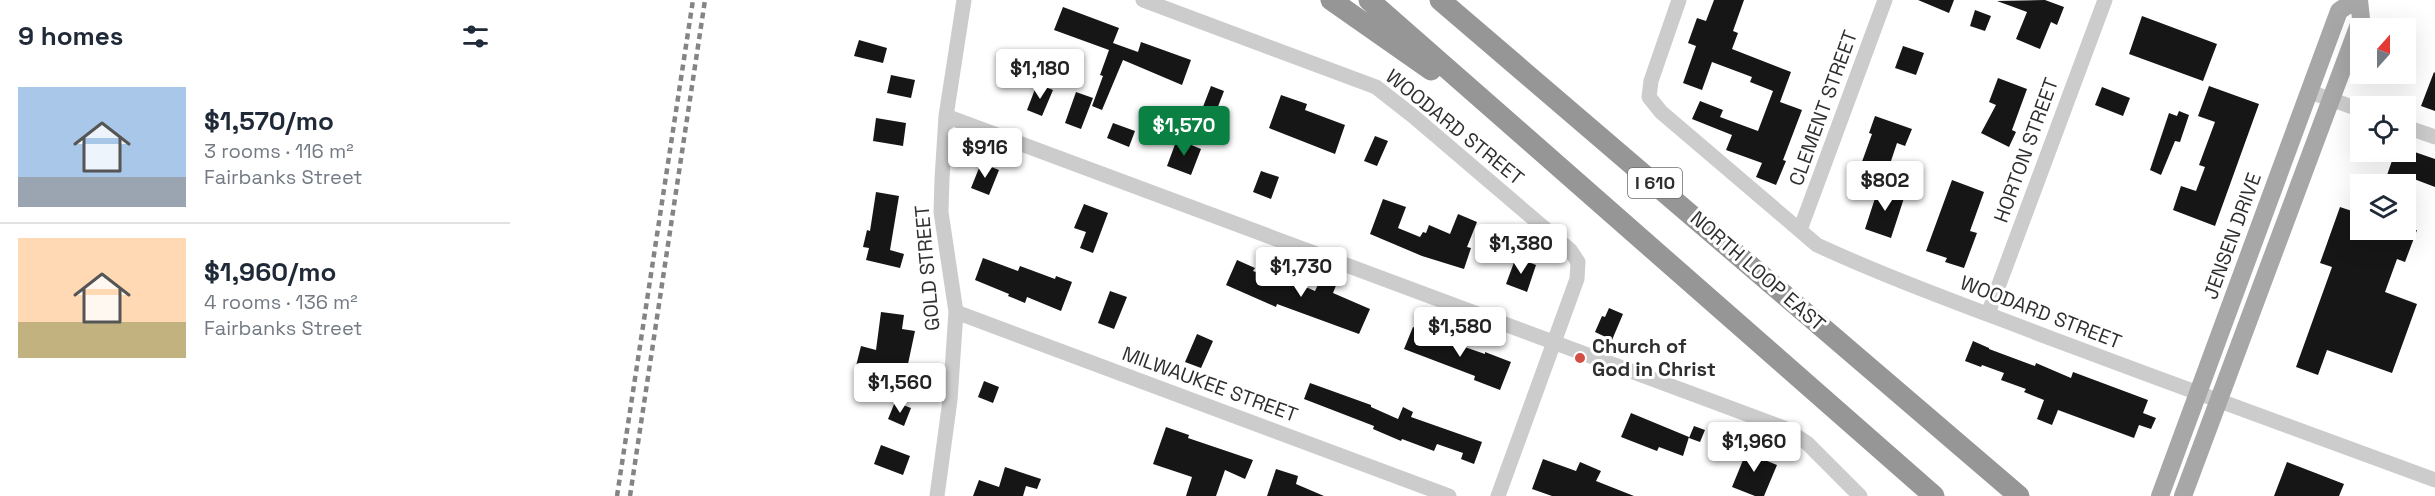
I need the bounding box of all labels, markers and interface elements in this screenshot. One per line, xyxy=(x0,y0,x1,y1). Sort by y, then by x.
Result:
north arrow xyxy=(2350,18,2416,84)
map controls xyxy=(2350,18,2416,240)
text: 9 homes xyxy=(18,19,123,53)
icon: filters xyxy=(459,20,492,53)
street label: CLEMENT STREET xyxy=(1783,26,1863,189)
pin: $1,180 xyxy=(991,49,1089,100)
text: $1,180 xyxy=(1010,55,1070,81)
street label: WOODARD STREET xyxy=(1381,63,1530,191)
street label: HORTON STREET xyxy=(1988,74,2064,226)
button: locate xyxy=(2350,96,2416,162)
text: $1,570/mo xyxy=(204,104,334,138)
pin: $1,570 xyxy=(1135,106,1233,157)
icon: home xyxy=(66,111,138,183)
text: $1,570 xyxy=(1153,112,1215,138)
pin: $916 xyxy=(949,128,1021,179)
text: $916 xyxy=(962,134,1008,160)
text: 3 rooms · 116 m² xyxy=(204,138,354,164)
pin: $802 xyxy=(1849,161,1921,212)
text: Fairbanks Street xyxy=(204,164,363,190)
text: $802 xyxy=(1861,167,1909,193)
road number: I 610 xyxy=(1628,168,1682,198)
street label: JENSEN DRIVE xyxy=(2197,169,2267,303)
button: layers xyxy=(2350,174,2416,240)
street label: GOLD STREET xyxy=(909,204,945,332)
street label: NORTH LOOP EAST xyxy=(1685,205,1831,337)
pin: $1,380 xyxy=(1472,224,1570,275)
text: $1,380 xyxy=(1489,230,1553,256)
pin: $1,730 xyxy=(1252,247,1350,298)
text: $1,730 xyxy=(1270,253,1332,279)
text: $1,960/mo xyxy=(204,255,336,289)
icon: home xyxy=(66,262,138,334)
street label: WOODARD STREET xyxy=(1957,269,2126,355)
text: 4 rooms · 136 m² xyxy=(204,289,358,315)
pin: $1,580 xyxy=(1411,307,1509,358)
text: $1,580 xyxy=(1428,313,1492,339)
text: Fairbanks Street xyxy=(204,315,363,341)
place label: Church of God in Christ xyxy=(1592,333,1716,382)
street label: MILWAUKEE STREET xyxy=(1119,340,1302,428)
marker: Church of God in Christ xyxy=(1573,351,1587,365)
pin: $1,560 xyxy=(851,363,949,414)
text: $1,560 xyxy=(868,369,932,395)
pin: $1,960 xyxy=(1705,422,1803,473)
text: $1,960 xyxy=(1722,428,1786,454)

